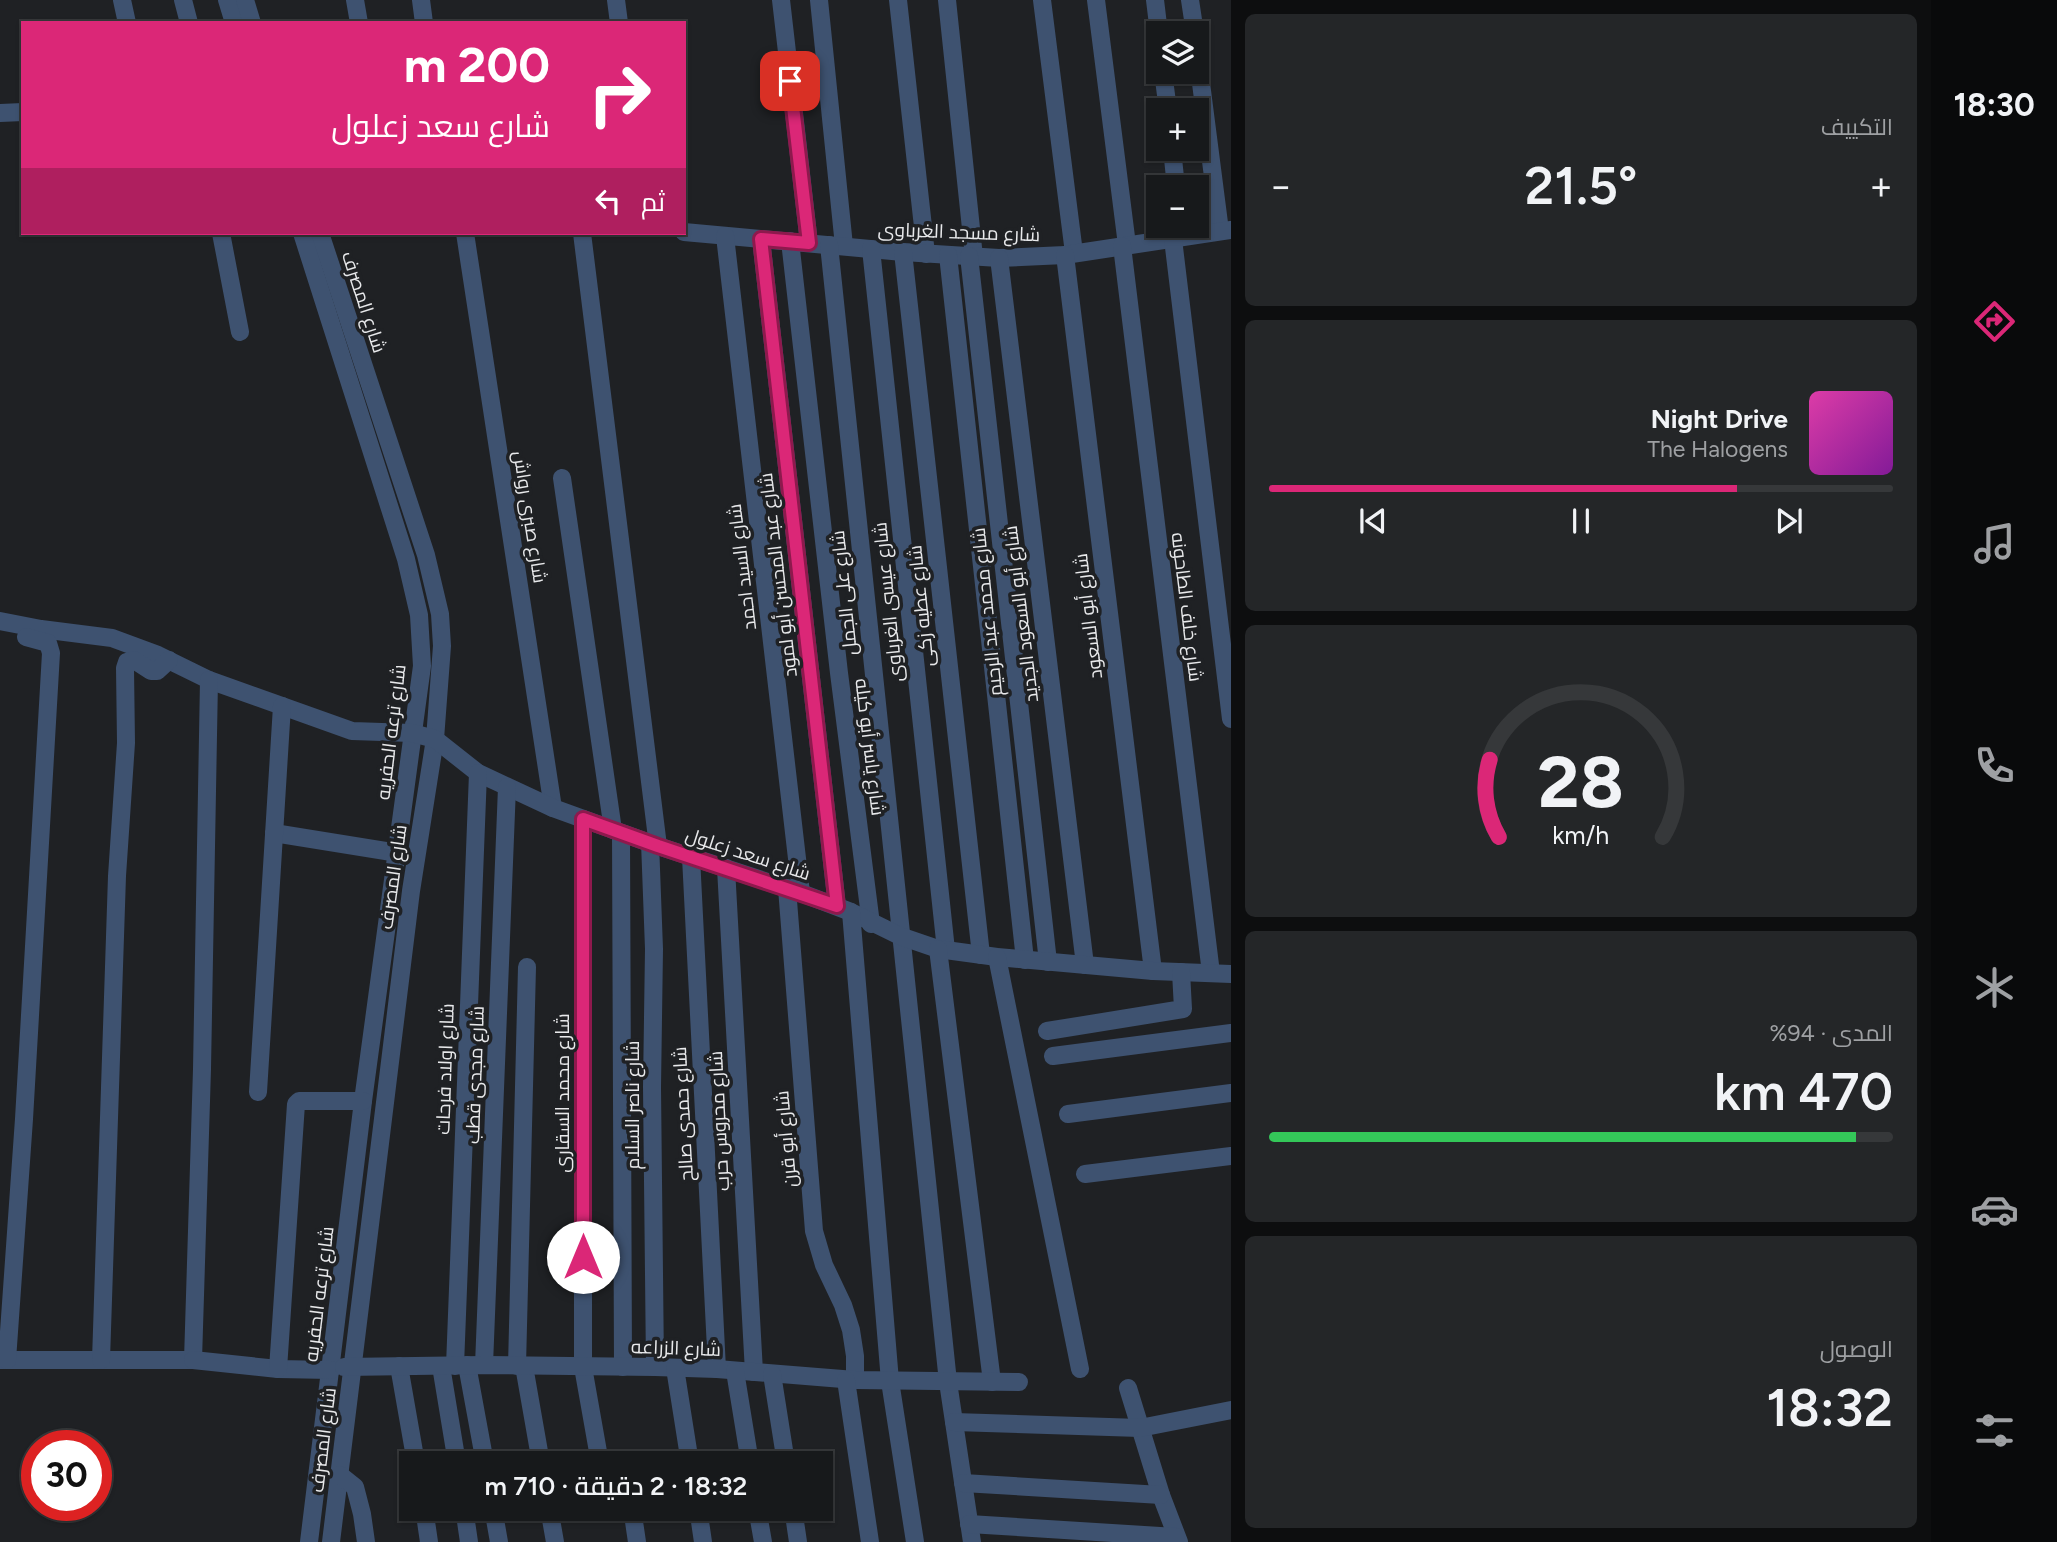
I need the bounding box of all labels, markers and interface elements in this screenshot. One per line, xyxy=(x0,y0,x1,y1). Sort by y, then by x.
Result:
map controls xyxy=(1146,21,1209,238)
button: layers xyxy=(1146,21,1209,84)
text: 200 m xyxy=(404,35,550,94)
icon: right xyxy=(574,49,665,140)
pin xyxy=(760,51,820,111)
icon: arrive xyxy=(771,62,809,100)
text: 18:30 xyxy=(1953,86,2035,124)
button: + xyxy=(1146,98,1209,161)
text: شارع سعد زعلول xyxy=(331,107,550,145)
text: التكييف xyxy=(1821,113,1893,141)
text: 21.5° xyxy=(1524,155,1638,217)
text: − xyxy=(1269,163,1293,209)
text: + xyxy=(1869,163,1893,209)
button: − xyxy=(1146,175,1209,238)
icon: left xyxy=(589,182,627,220)
text: ثم xyxy=(641,186,665,218)
street label: شارع مسجد الغرباوى xyxy=(877,218,1041,248)
street label: شارع المصرف xyxy=(335,248,391,356)
icon: directions xyxy=(1970,297,2019,346)
text: Night Drive xyxy=(1651,403,1788,435)
text: The Halogens xyxy=(1647,435,1788,463)
street label: شارع صبرى رواش xyxy=(506,449,552,585)
street label: شارع عبد المحسن أبو لمود xyxy=(754,471,804,679)
street label: شارع السيد احمد xyxy=(723,502,763,632)
icon: previous xyxy=(1354,502,1392,540)
icon: pause xyxy=(1562,502,1600,540)
icon: next xyxy=(1770,502,1808,540)
icon: music xyxy=(1970,519,2019,568)
street label: شارع عيسى الغرباوى xyxy=(868,521,910,683)
street label: شارع أبو السعود الجديد xyxy=(999,524,1045,704)
street label: شارع محمد عبد الرحيم xyxy=(967,526,1009,697)
street label: شارع على الجمل xyxy=(826,529,864,657)
street label: شارع خلف الطاحونه xyxy=(1164,531,1208,683)
street label: شارع عطيه زكى xyxy=(903,544,941,668)
street label: شارع أبو السعود xyxy=(1069,552,1109,680)
street label: شارع ترعه الحفريه xyxy=(371,663,413,801)
street label: شارع ياسر أبو كيله xyxy=(848,677,890,817)
text: 28 xyxy=(1538,738,1624,825)
icon: phone xyxy=(1970,741,2019,790)
text: km/h xyxy=(1552,820,1610,850)
street label: شارع المصرف xyxy=(374,823,414,931)
street label: شارع سعد زعلول xyxy=(682,823,813,887)
icon: climate xyxy=(1970,963,2019,1012)
street label: شارع اولاد فرحات xyxy=(431,1003,461,1135)
street label: شارع مجدى قطب xyxy=(461,1005,491,1145)
street label: شارع محمد السقارى xyxy=(551,1013,576,1173)
text: المدى · 94% xyxy=(1769,1019,1893,1047)
street label: شارع ناصر السلام xyxy=(621,1041,646,1169)
street label: شارع حمدى صالح xyxy=(668,1046,700,1182)
street label: شارع محروس حرب xyxy=(704,1050,736,1192)
text: 470 km xyxy=(1714,1061,1893,1123)
street label: شارع أبو قرن xyxy=(770,1089,804,1188)
icon: car xyxy=(1970,1185,2019,1234)
position arrow xyxy=(546,1220,620,1294)
street label: شارع ترعه الحفريه xyxy=(299,1225,341,1363)
street label: شارع الزراعه xyxy=(631,1335,721,1363)
text: الوصول xyxy=(1820,1335,1893,1363)
text: 18:32 xyxy=(1766,1377,1893,1439)
street label: شارع المصرف xyxy=(305,1386,343,1494)
icon: filters xyxy=(1970,1406,2019,1455)
speed limit sign: 30 xyxy=(21,1430,112,1521)
text: 18:32 · 2 دقيقة · 710 m xyxy=(485,1470,747,1502)

